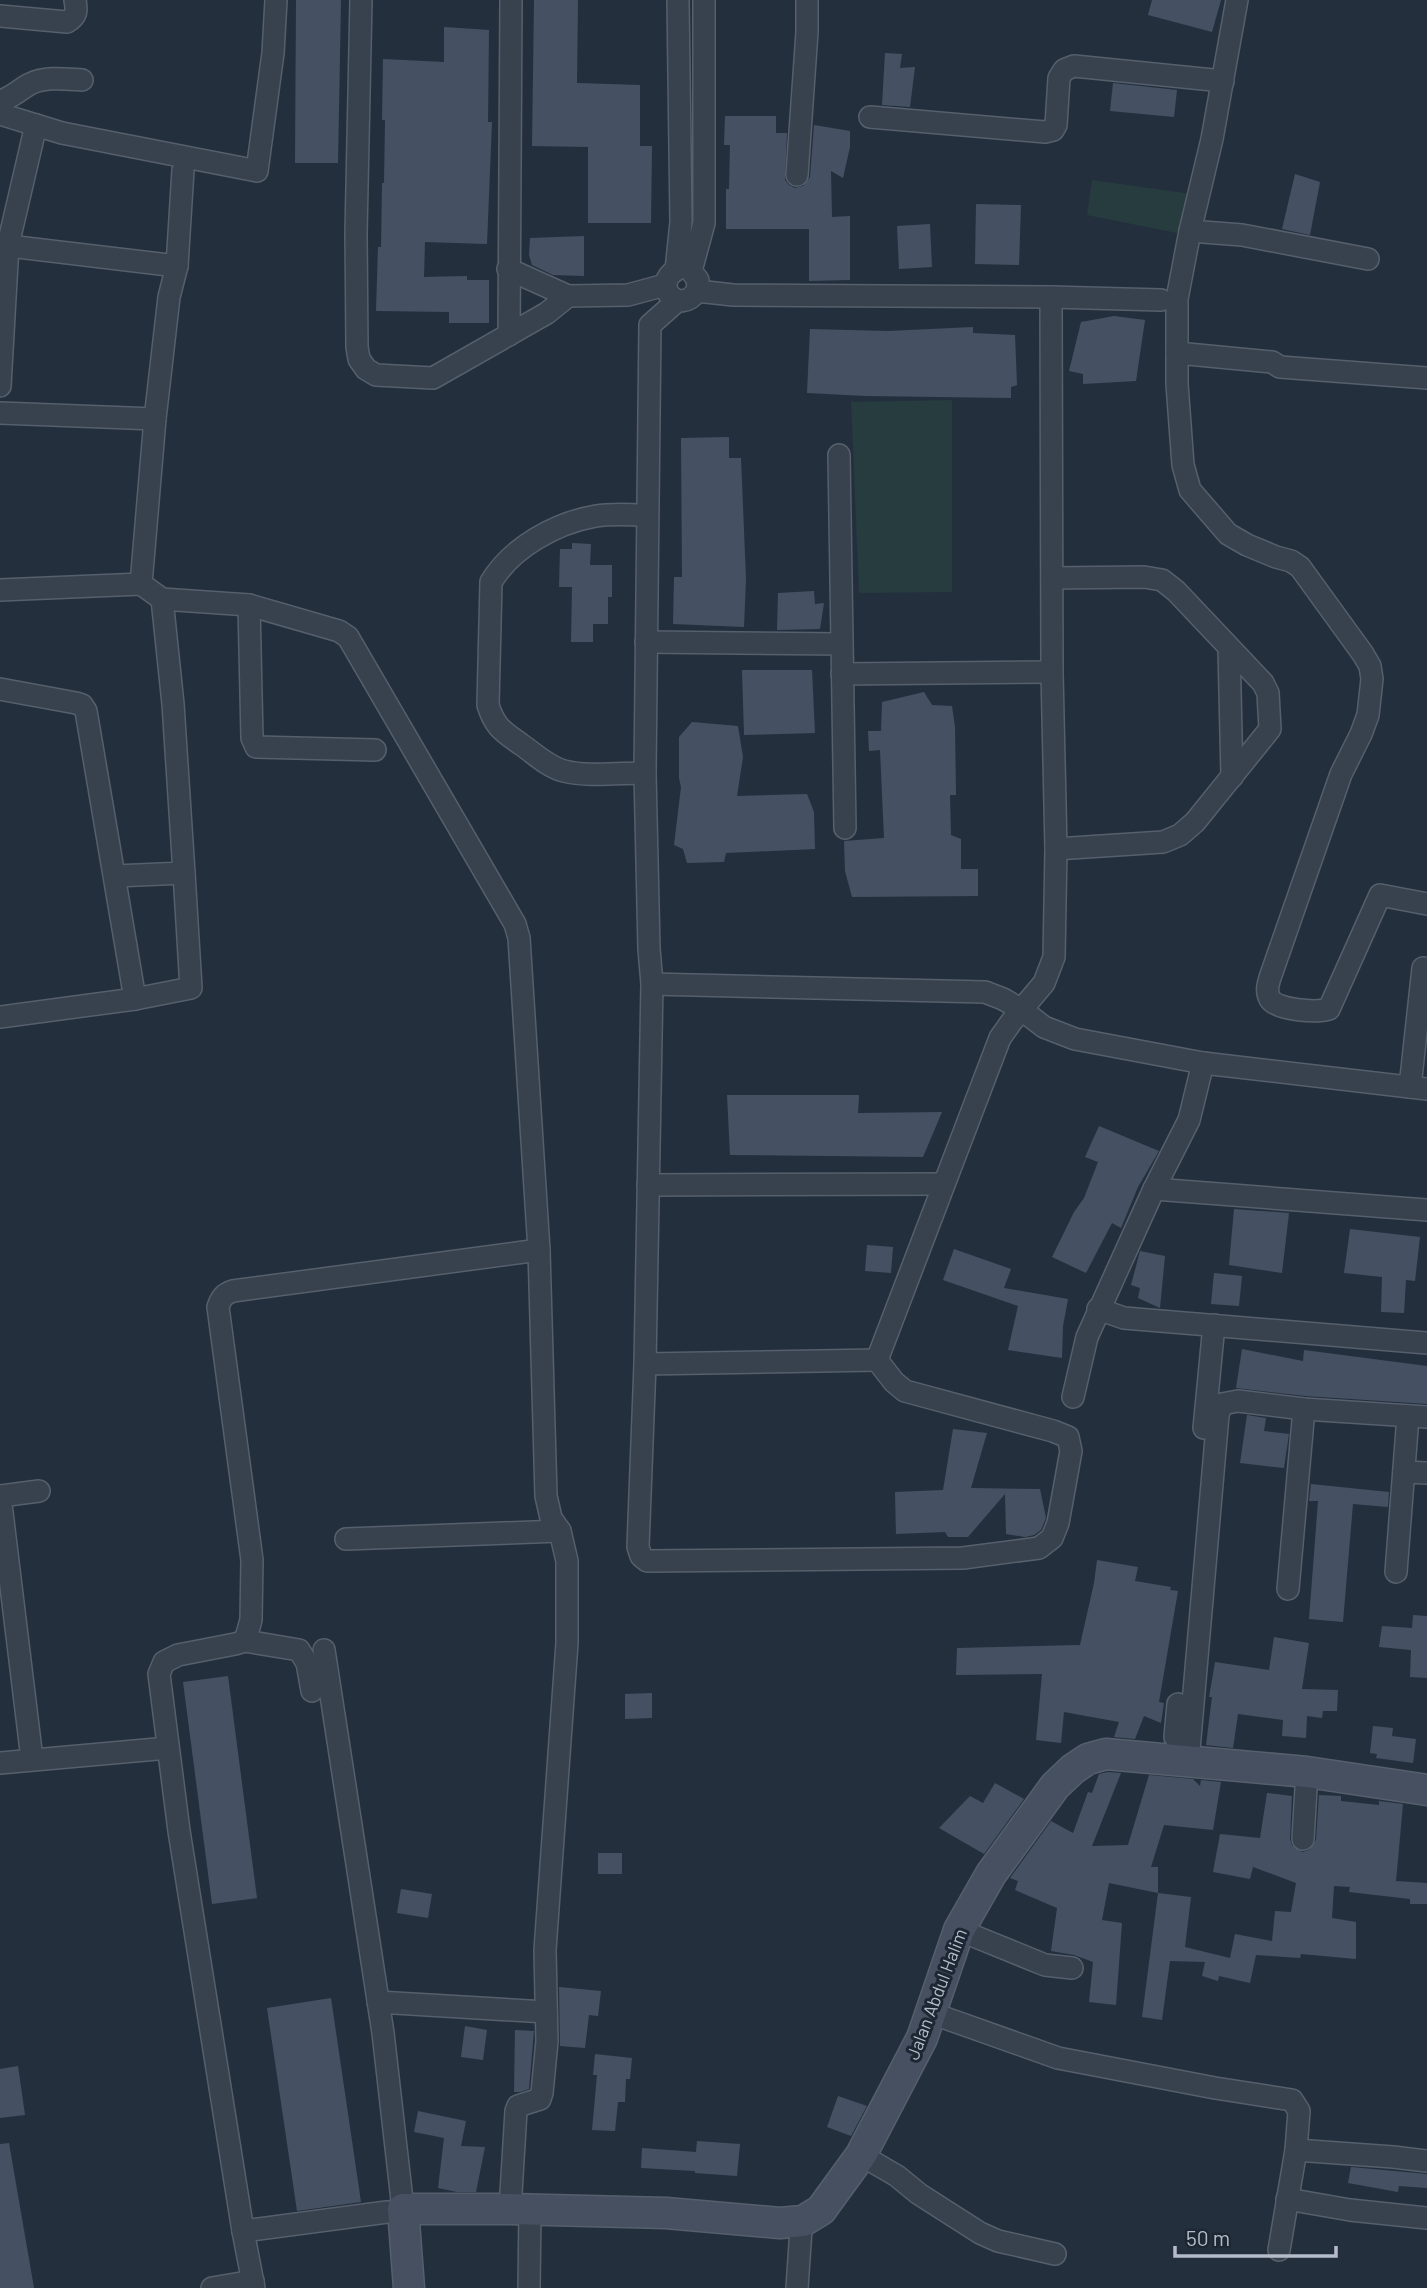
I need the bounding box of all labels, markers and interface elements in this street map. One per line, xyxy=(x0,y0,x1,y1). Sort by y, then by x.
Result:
street label: Jalan Abdul Halim xyxy=(901,1925,971,2063)
scale bar xyxy=(1175,2214,1336,2258)
text: 50 m xyxy=(1186,2225,1230,2250)

